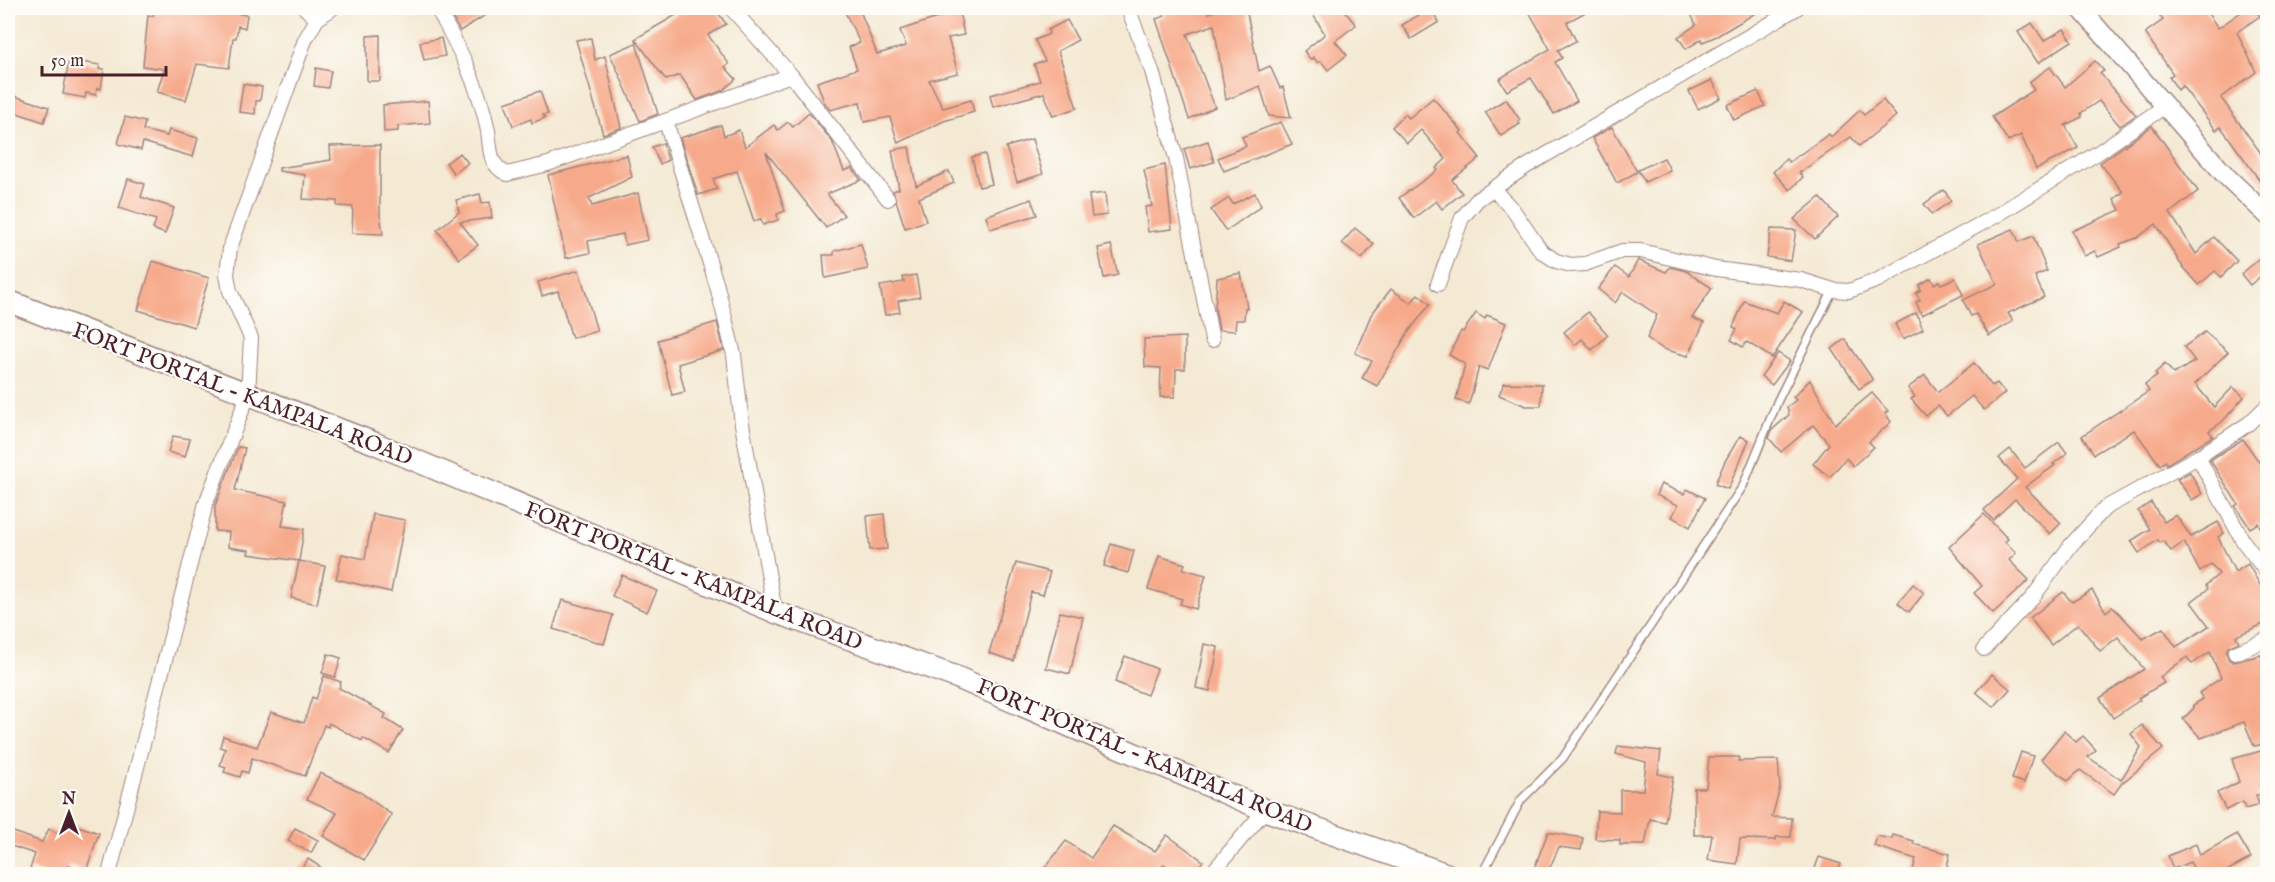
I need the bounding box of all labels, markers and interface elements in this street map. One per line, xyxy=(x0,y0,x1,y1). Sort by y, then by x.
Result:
scale bar xyxy=(42,39,166,77)
text: 50 m xyxy=(51,50,84,73)
street label: FORT PORTAL - KAMPALA ROAD xyxy=(68,317,416,473)
street label: FORT PORTAL - KAMPALA ROAD xyxy=(520,496,866,658)
street label: FORT PORTAL - KAMPALA ROAD xyxy=(972,673,1316,840)
north arrow xyxy=(39,783,99,843)
text: N xyxy=(61,790,76,810)

